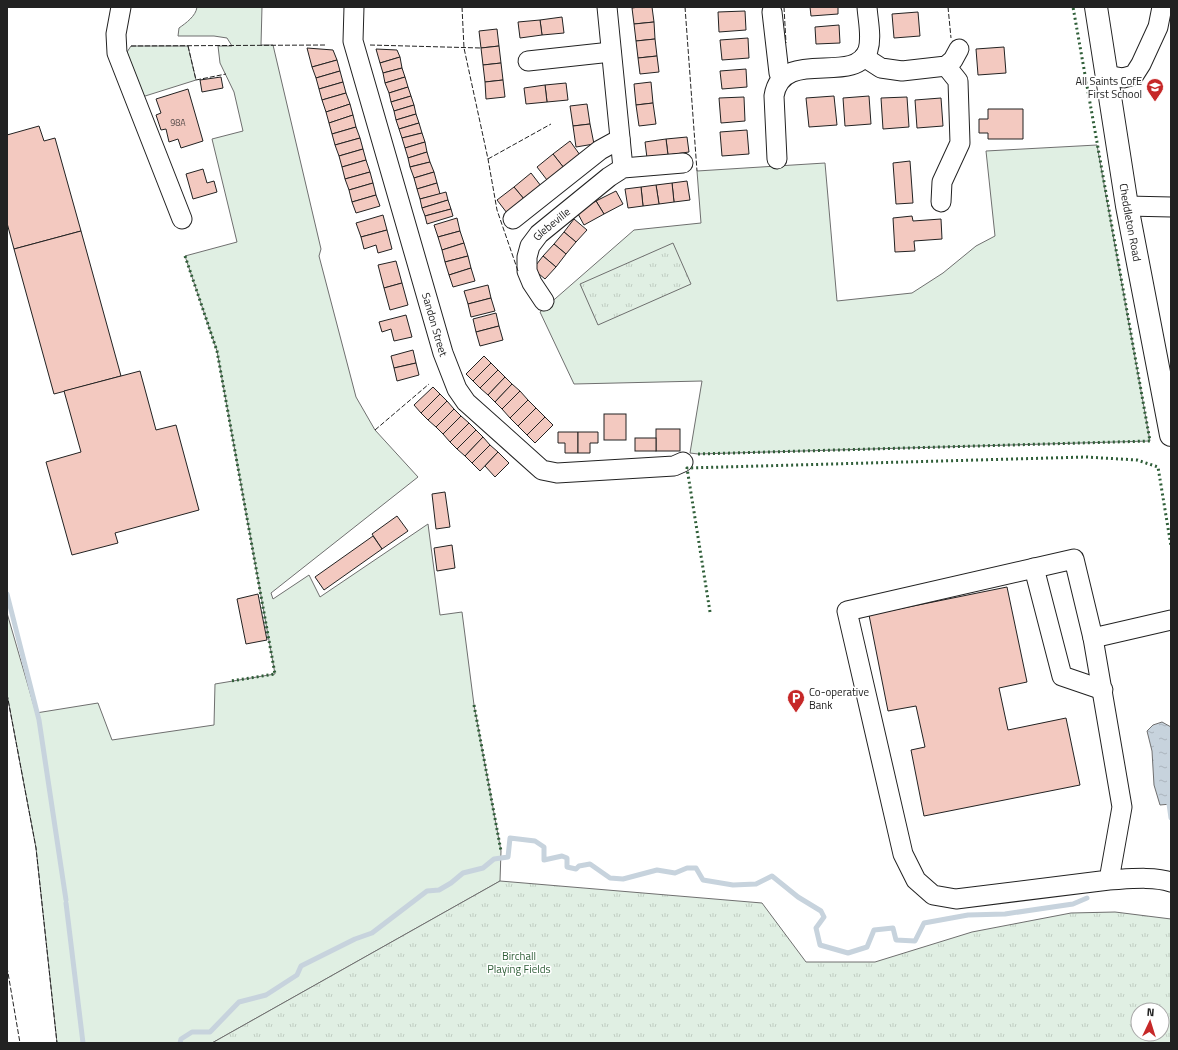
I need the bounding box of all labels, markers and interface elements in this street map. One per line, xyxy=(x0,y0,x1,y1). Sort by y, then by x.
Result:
place label: All Saints CofE First School xyxy=(1075,73,1142,102)
school or university icon: All Saints CofE First School xyxy=(1145,77,1165,102)
house number: 98A xyxy=(170,116,186,129)
street label: Cheddleton Road xyxy=(1116,182,1145,263)
street label: Glebeville xyxy=(529,203,574,244)
street label: Sandon Street xyxy=(418,291,452,359)
place label: Co-operative Bank xyxy=(809,684,869,713)
parking icon: Co-operative Bank xyxy=(786,688,806,713)
park label: Birchall Playing Fields xyxy=(487,948,551,977)
north arrow xyxy=(1130,1002,1170,1042)
text: N xyxy=(1146,1004,1155,1020)

